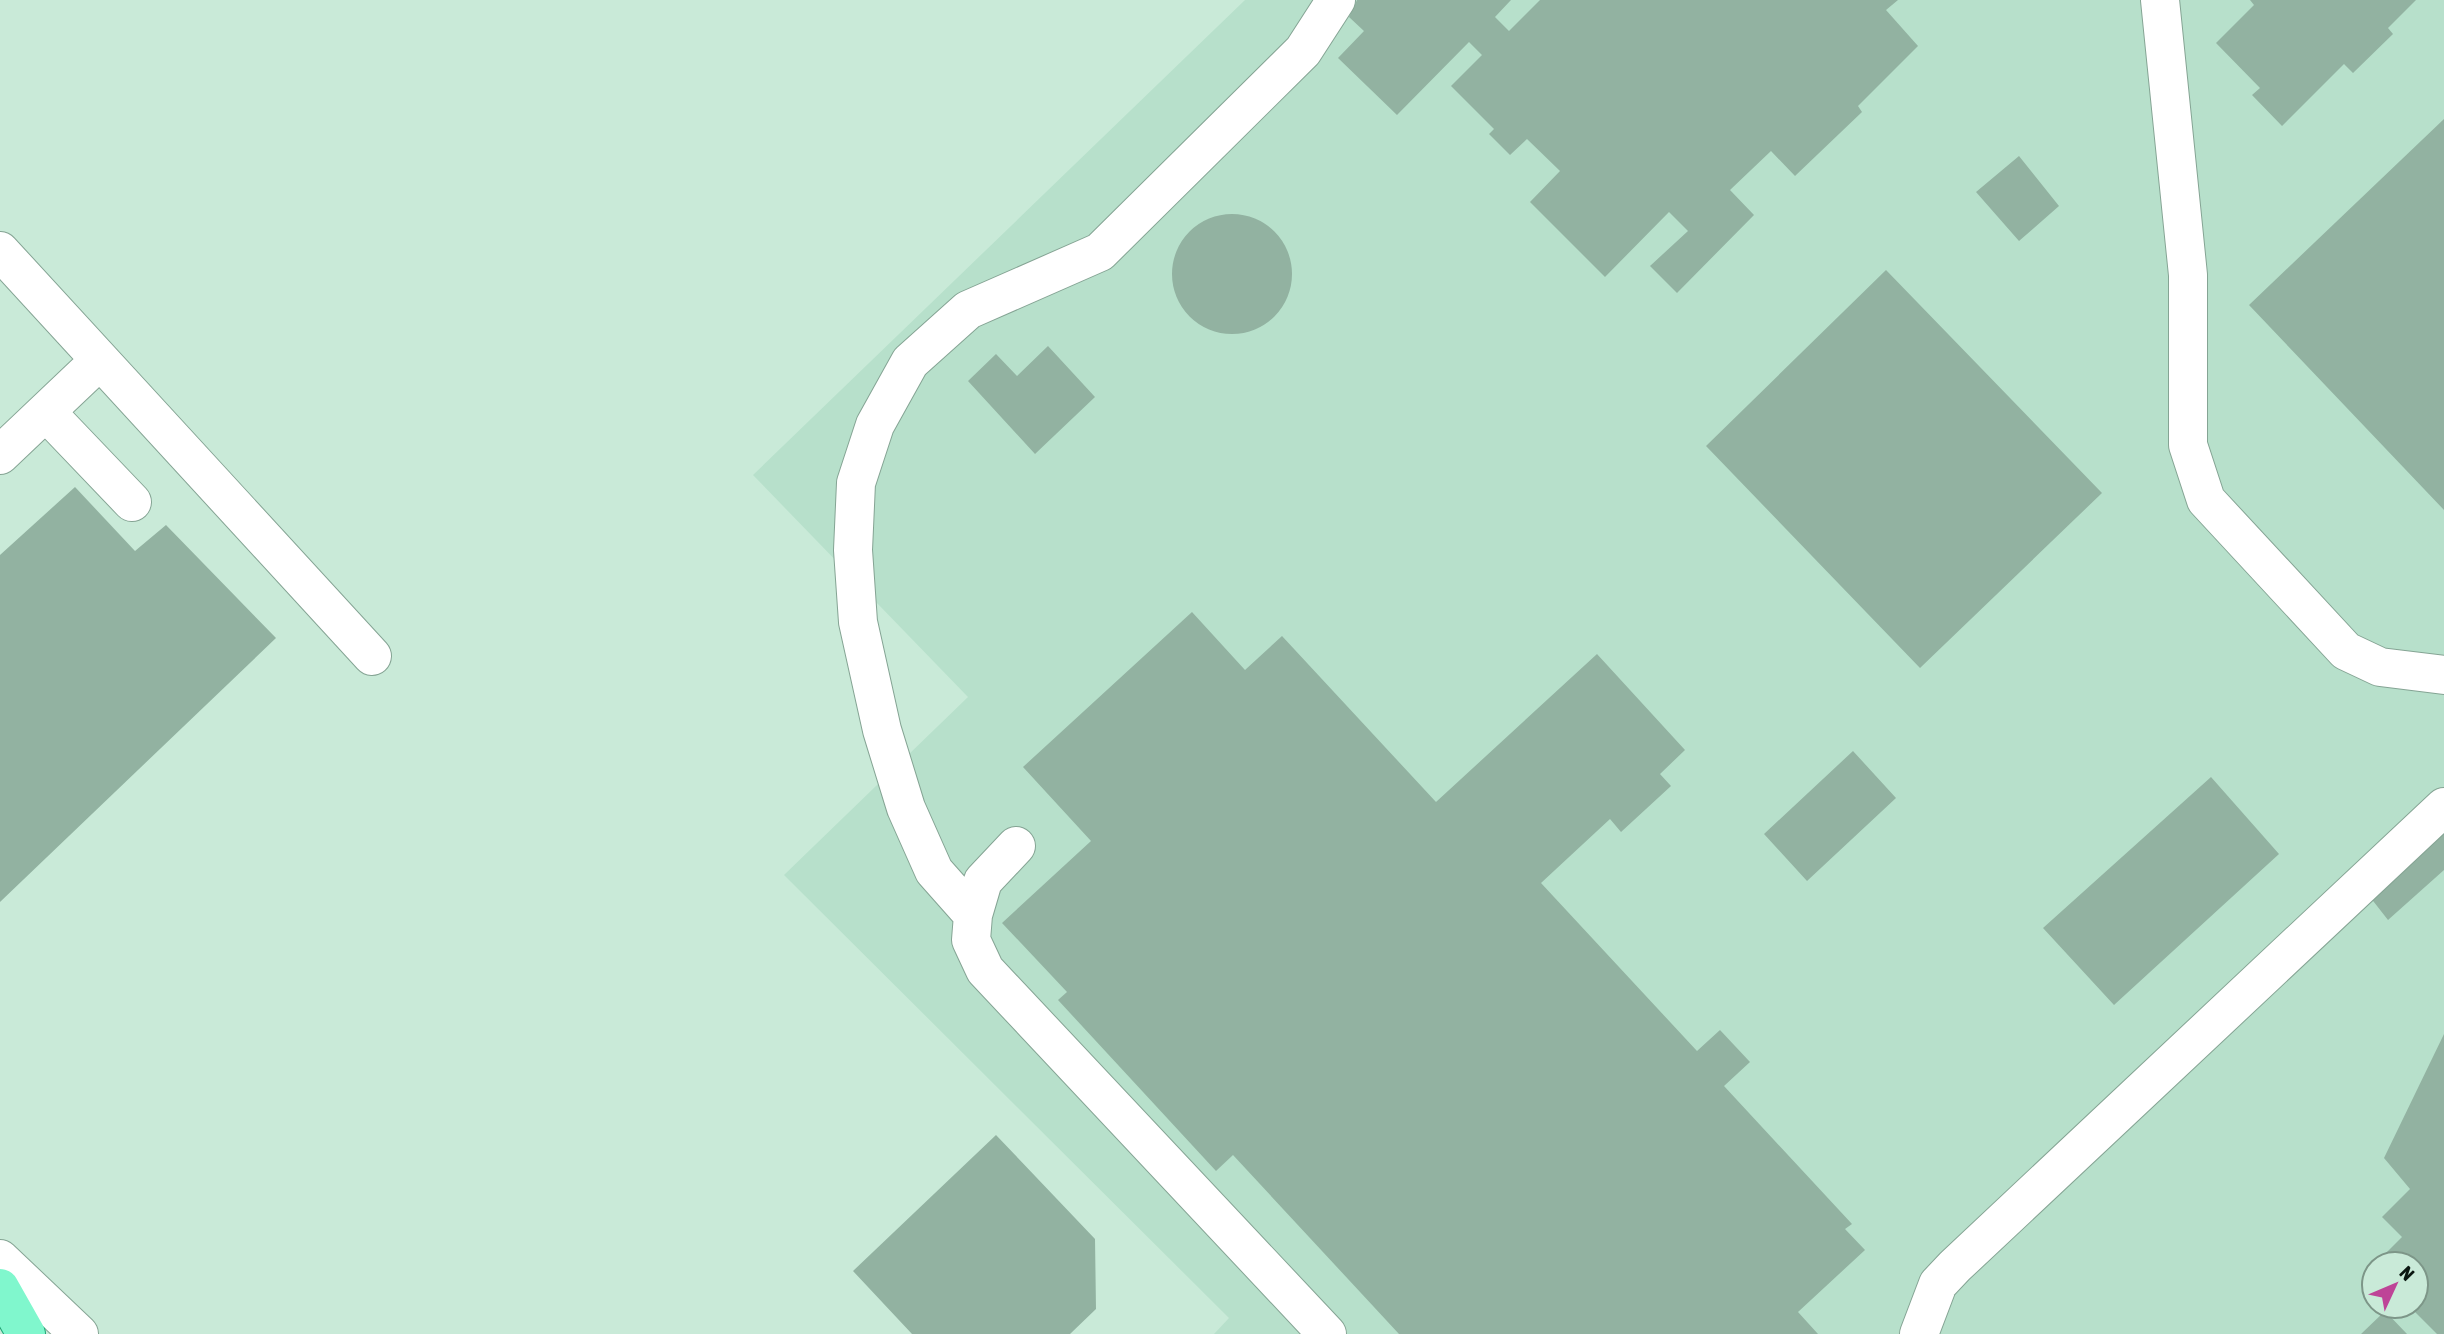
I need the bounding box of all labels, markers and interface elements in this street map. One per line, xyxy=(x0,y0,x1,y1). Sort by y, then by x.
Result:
north arrow xyxy=(2360,1250,2430,1320)
text: N xyxy=(2395,1262,2419,1285)

